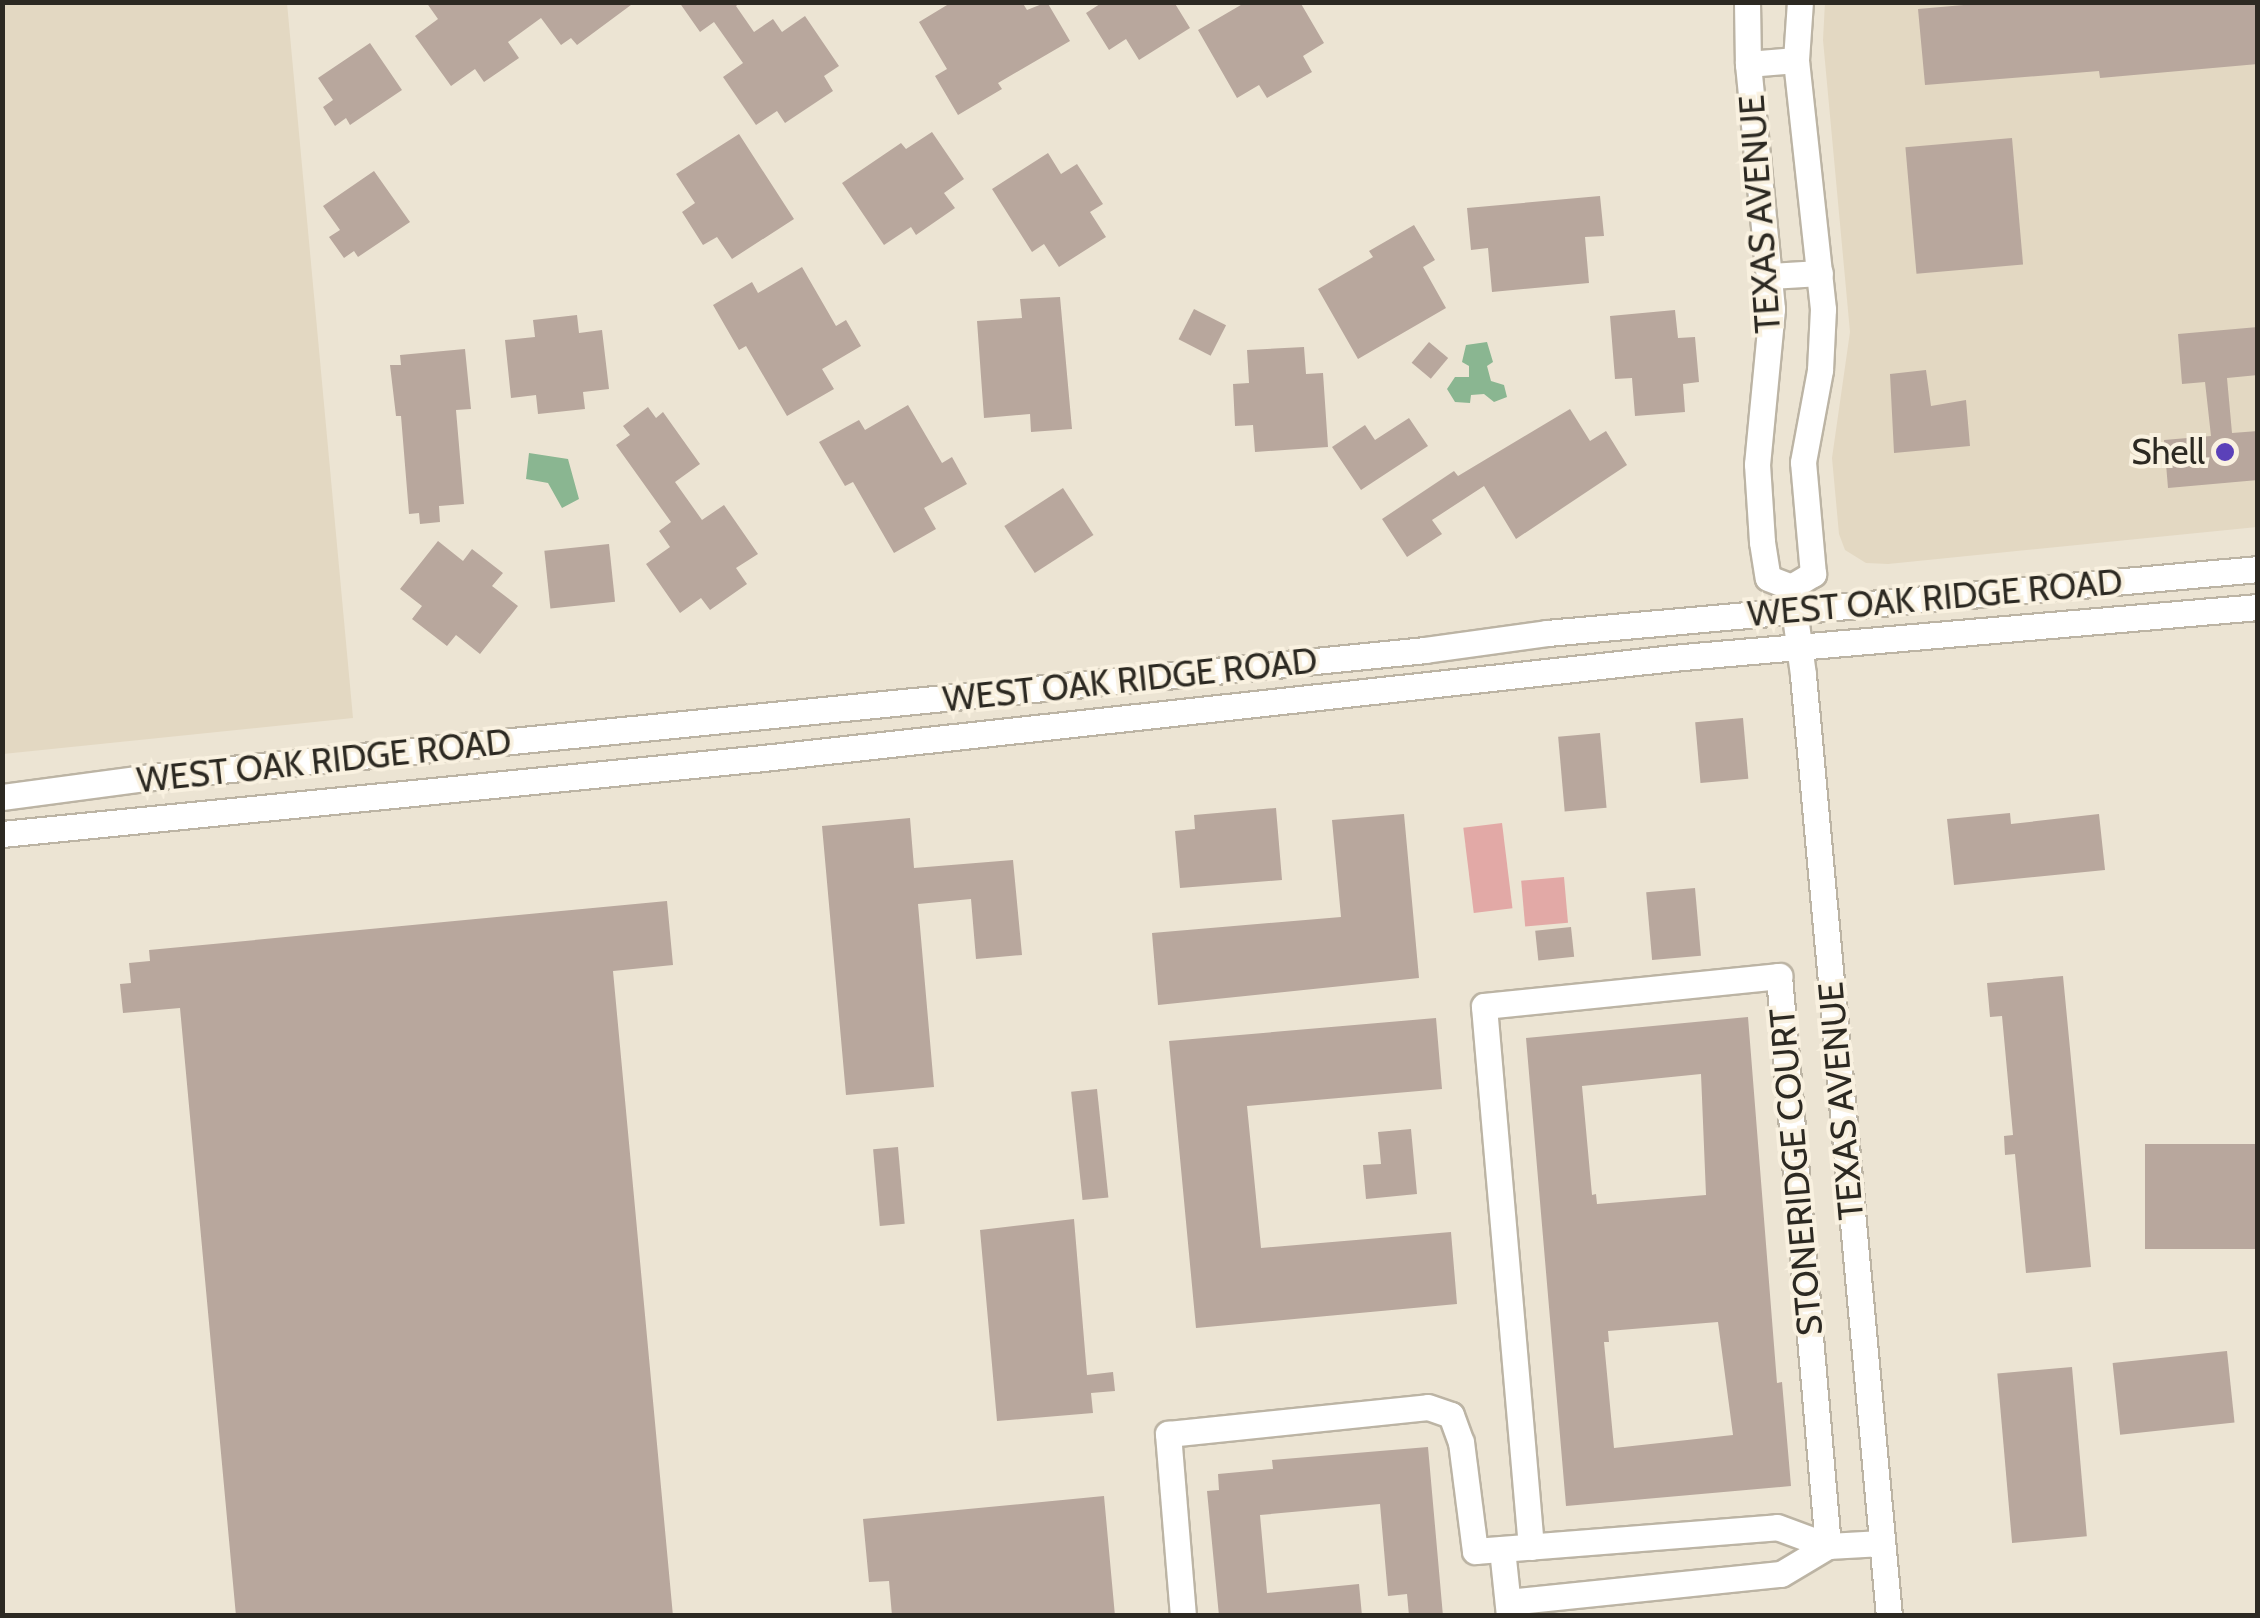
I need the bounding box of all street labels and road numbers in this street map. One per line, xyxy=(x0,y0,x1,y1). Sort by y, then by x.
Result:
street label: TEXAS AVENUE xyxy=(1731,94,1789,334)
street label: WEST OAK RIDGE ROAD xyxy=(1746,561,2124,635)
street label: WEST OAK RIDGE ROAD xyxy=(941,639,1319,721)
street label: WEST OAK RIDGE ROAD xyxy=(135,720,513,802)
street label: TEXAS AVENUE xyxy=(1810,980,1872,1222)
street label: STONERIDGE COURT xyxy=(1761,1007,1831,1337)

